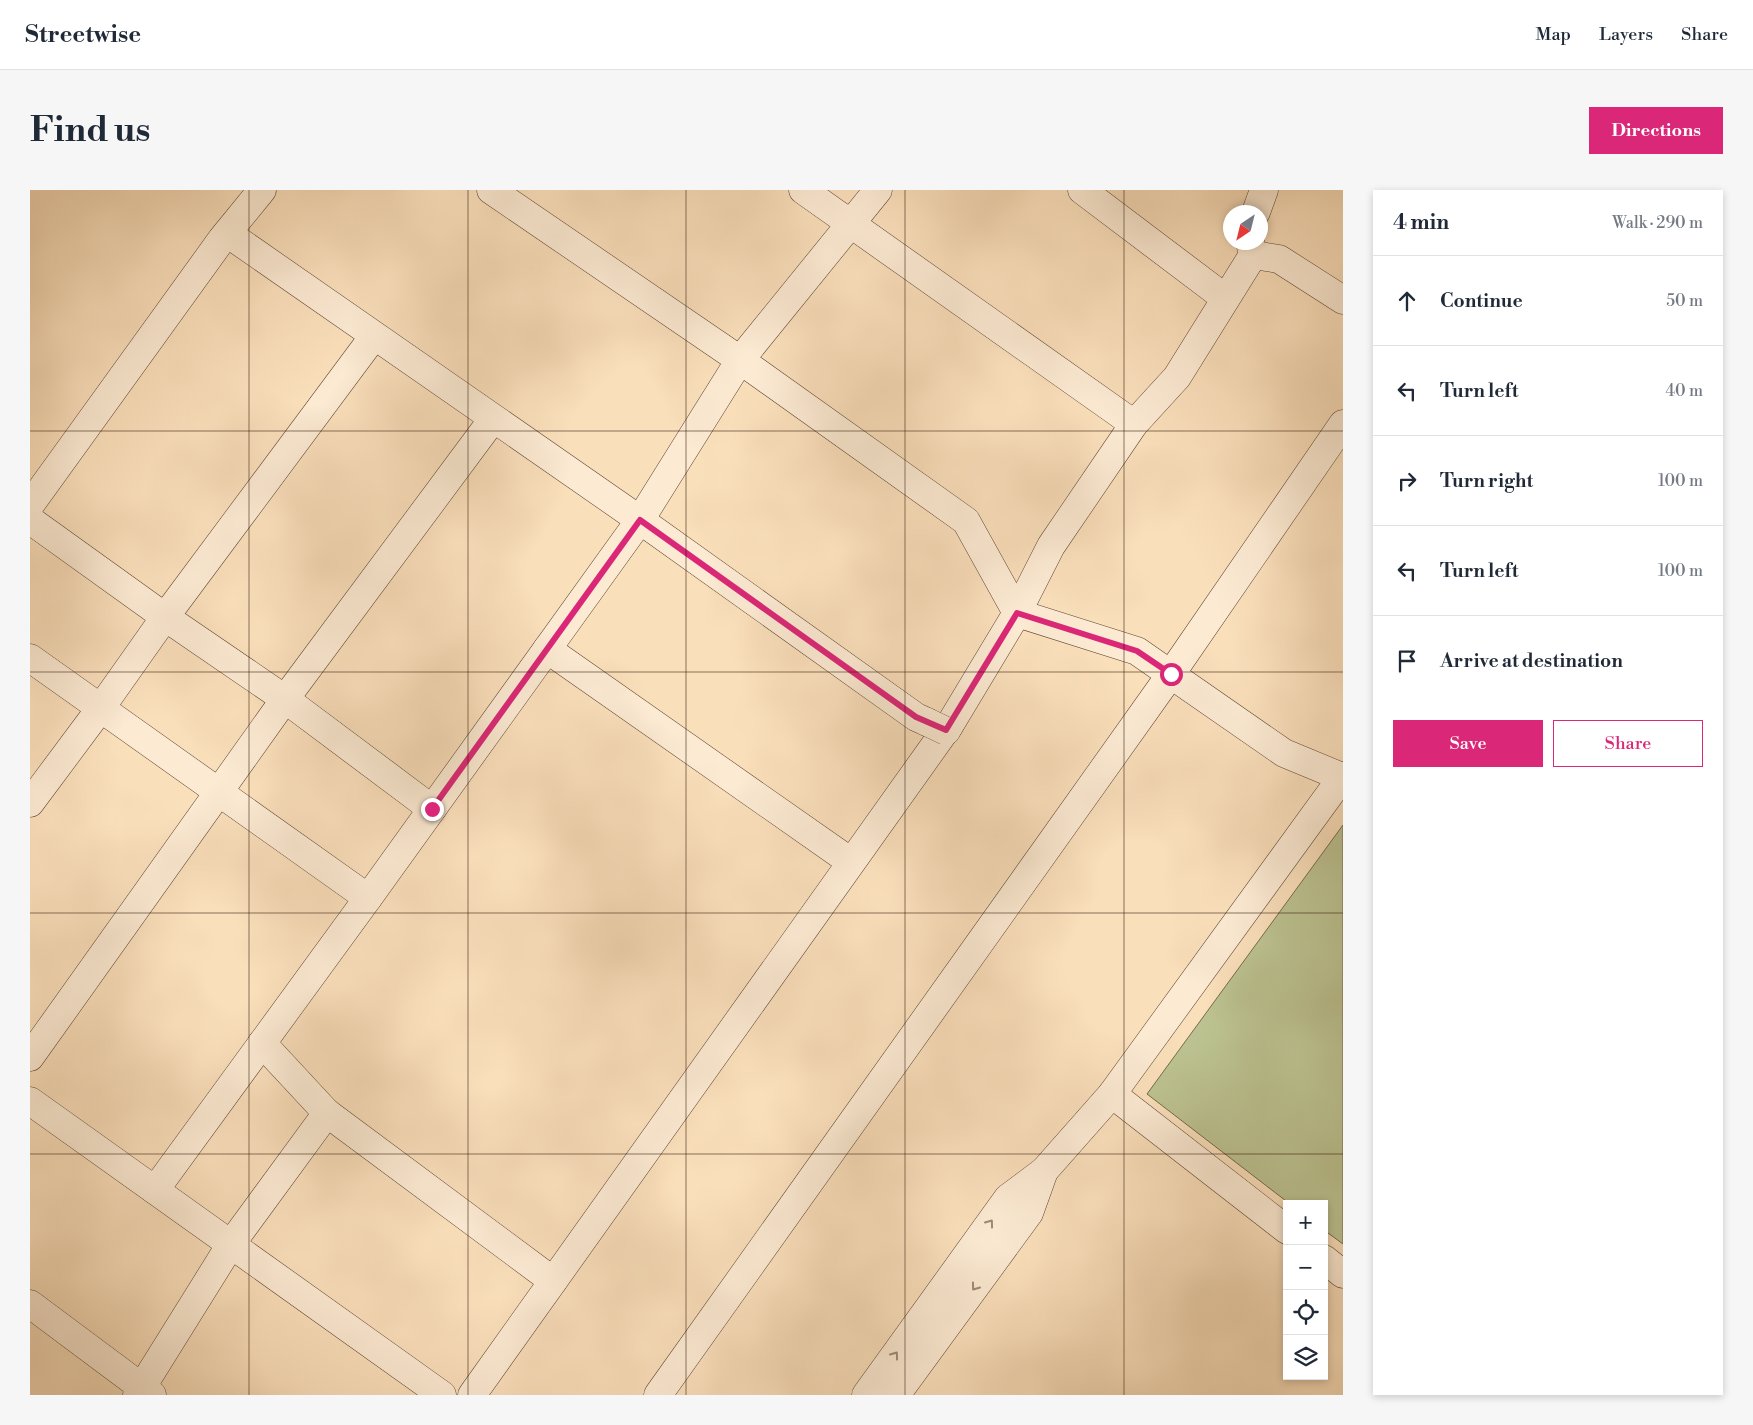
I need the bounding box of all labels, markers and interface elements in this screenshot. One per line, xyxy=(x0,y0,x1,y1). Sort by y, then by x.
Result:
text: Streetwise xyxy=(25,20,141,50)
text: Map xyxy=(1536,23,1571,46)
text: Layers xyxy=(1599,23,1653,46)
text: Share xyxy=(1681,23,1728,46)
button: Directions xyxy=(1589,107,1723,154)
text: Find us xyxy=(30,109,150,152)
north arrow xyxy=(1223,205,1268,250)
text: 4 min xyxy=(1393,210,1449,236)
text: Walk · 290 m xyxy=(1612,213,1703,233)
icon: ahead xyxy=(1393,287,1421,315)
text: Continue xyxy=(1440,289,1523,313)
text: 50 m xyxy=(1666,291,1703,311)
icon: left xyxy=(1393,377,1421,405)
text: Turn left xyxy=(1440,379,1519,403)
text: 40 m xyxy=(1666,381,1703,401)
icon: right xyxy=(1393,467,1421,495)
text: Turn right xyxy=(1440,469,1533,493)
text: 100 m xyxy=(1658,471,1703,491)
icon: left xyxy=(1393,557,1421,585)
text: Turn left xyxy=(1440,559,1519,583)
text: 100 m xyxy=(1658,561,1703,581)
icon: arrive xyxy=(1393,647,1421,675)
text: Arrive at destination xyxy=(1440,649,1623,673)
route start xyxy=(1160,663,1183,686)
button: Save xyxy=(1393,720,1543,767)
button: Share xyxy=(1553,720,1703,767)
route end xyxy=(421,798,444,821)
map controls xyxy=(1283,1200,1328,1380)
button: + xyxy=(1283,1200,1328,1245)
one-way arrow xyxy=(984,1220,993,1229)
button: − xyxy=(1283,1245,1328,1290)
one-way arrow xyxy=(972,1281,981,1291)
button: locate xyxy=(1283,1290,1328,1335)
button: layers xyxy=(1283,1335,1328,1380)
one-way arrow xyxy=(889,1352,898,1361)

